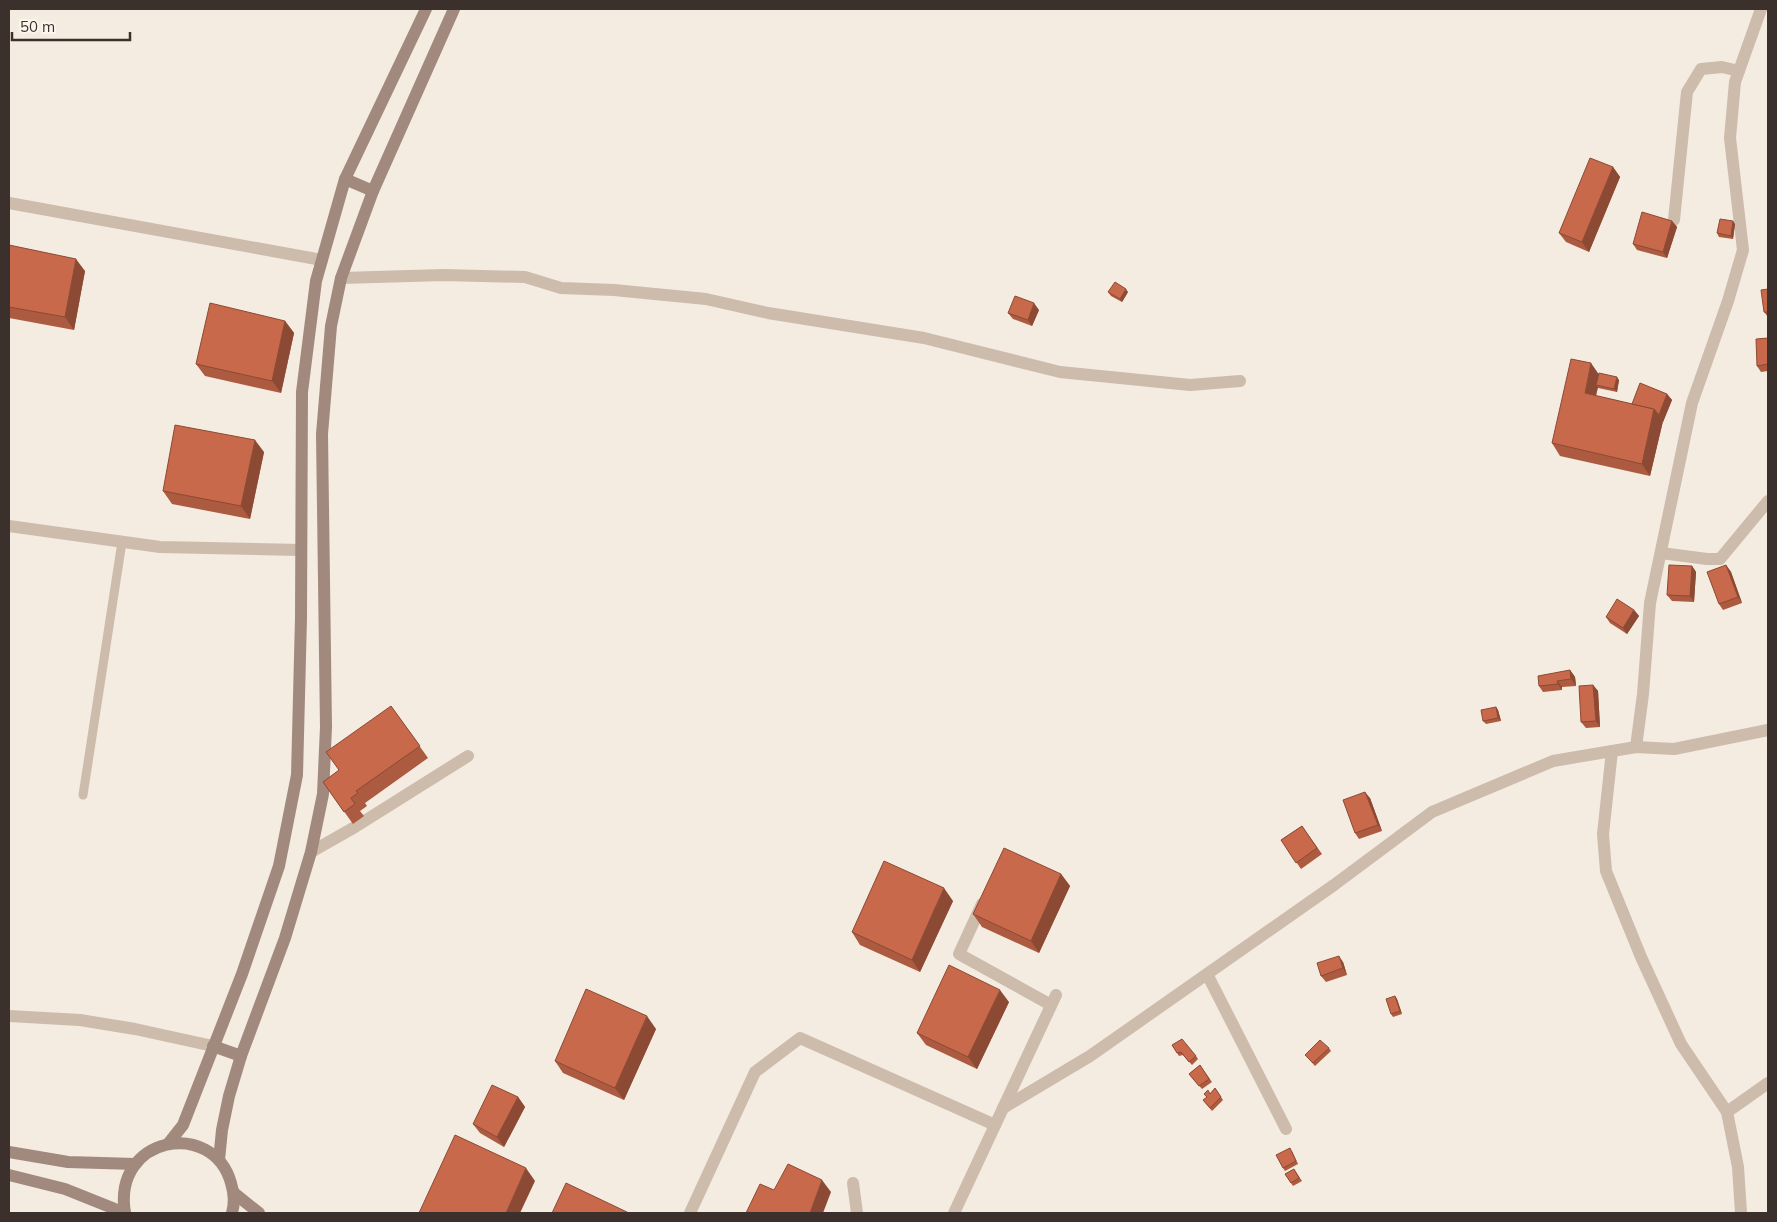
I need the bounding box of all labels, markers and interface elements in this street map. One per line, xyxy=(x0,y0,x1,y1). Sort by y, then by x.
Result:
scale bar xyxy=(12,10,130,42)
text: 50 m xyxy=(20,17,55,36)

